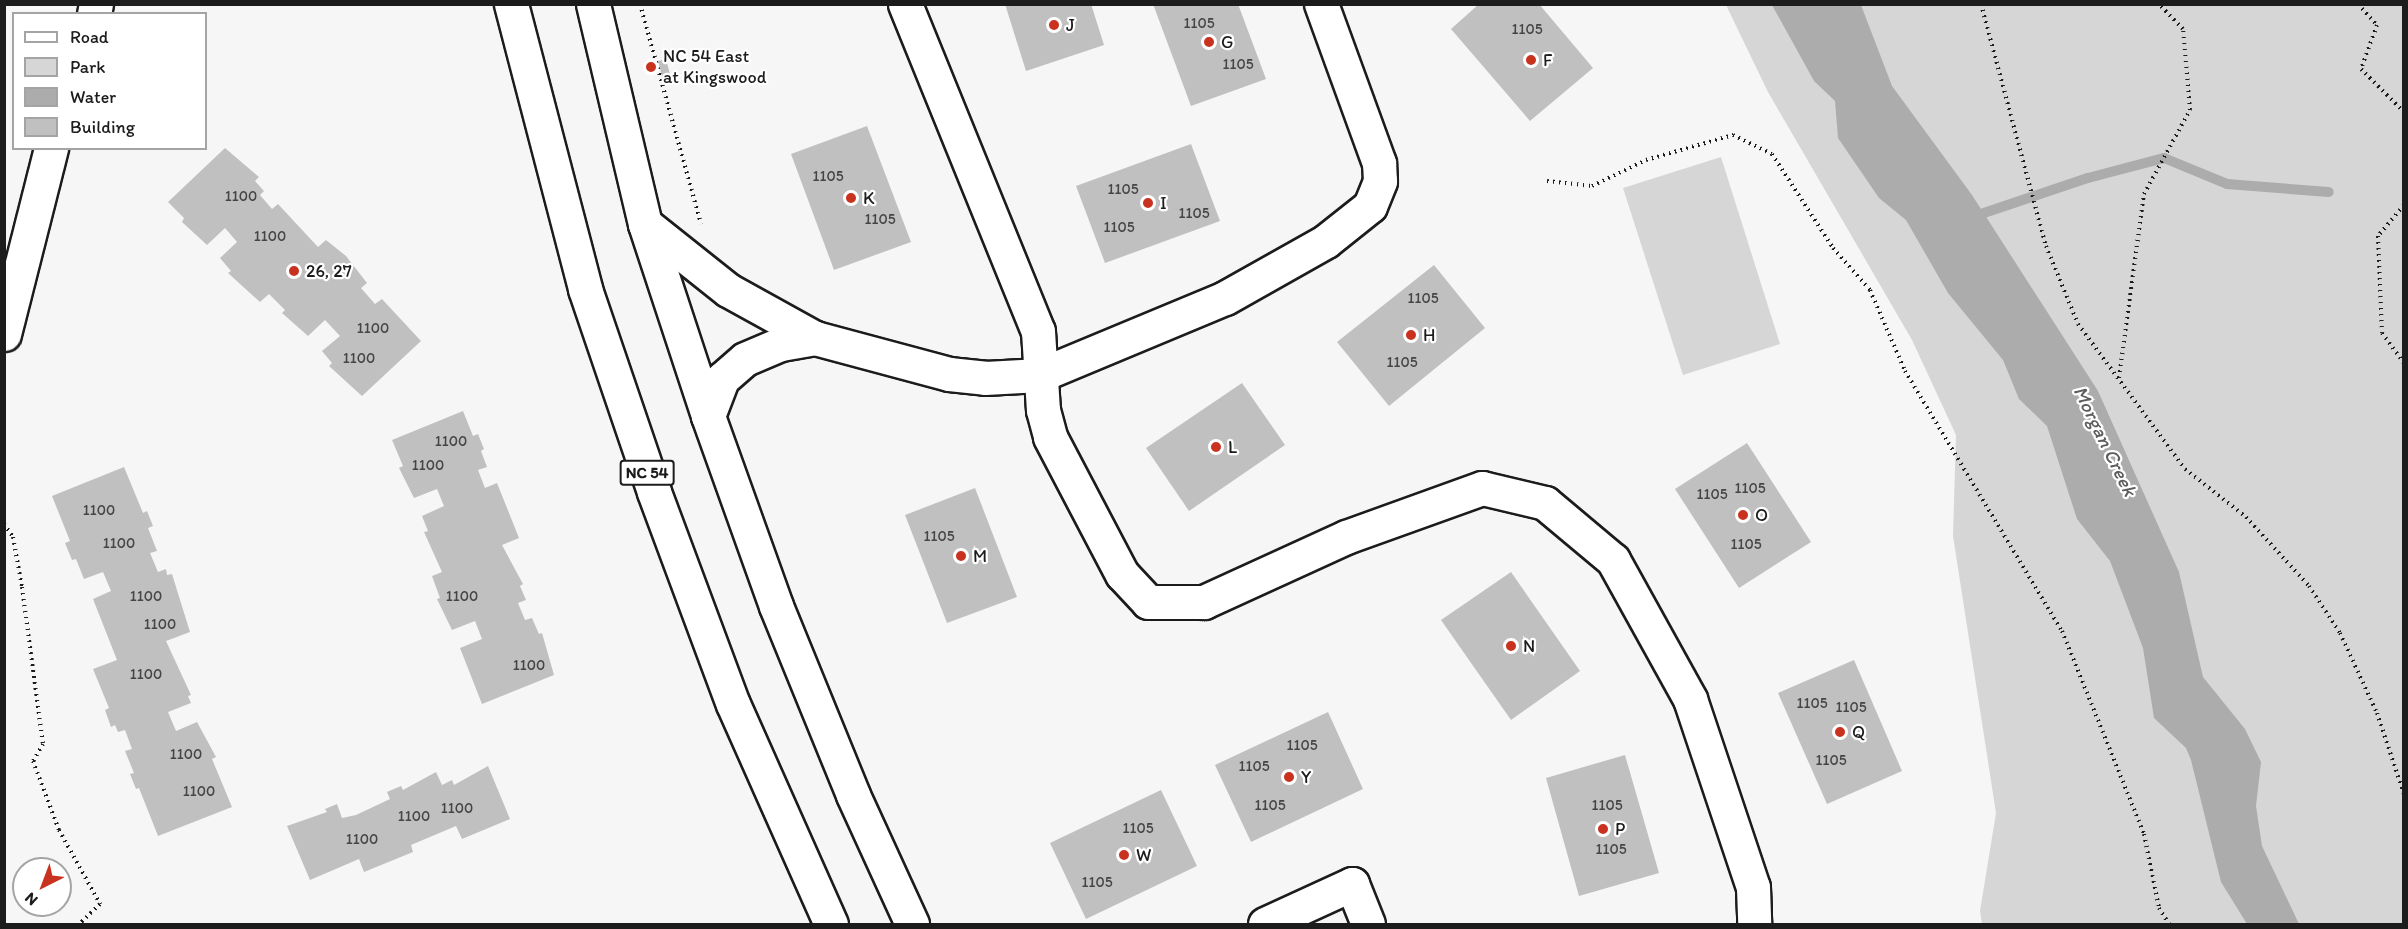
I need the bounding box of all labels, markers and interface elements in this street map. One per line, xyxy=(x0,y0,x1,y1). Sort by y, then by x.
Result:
legend xyxy=(12,12,207,150)
place label: J xyxy=(1066,14,1075,36)
house number: 1105 xyxy=(1183,15,1215,33)
marker: J xyxy=(1047,18,1061,32)
house number: 1105 xyxy=(1511,21,1543,39)
text: Road xyxy=(70,26,109,48)
place label: G xyxy=(1221,31,1233,53)
marker: G xyxy=(1202,35,1216,49)
place label: NC 54 East at Kingswood xyxy=(663,46,767,88)
place label: F xyxy=(1543,49,1552,71)
marker: F xyxy=(1524,53,1538,67)
text: Park xyxy=(70,56,105,78)
house number: 1105 xyxy=(1222,56,1254,74)
marker: NC 54 East at Kingswood xyxy=(644,60,658,74)
text: Water xyxy=(70,86,116,108)
text: Building xyxy=(70,116,135,138)
house number: 1105 xyxy=(812,168,844,186)
house number: 1105 xyxy=(1107,181,1139,199)
place label: K xyxy=(863,187,875,209)
house number: 1100 xyxy=(225,188,257,206)
marker: K xyxy=(844,191,858,205)
place label: I xyxy=(1160,192,1167,214)
marker: I xyxy=(1141,196,1155,210)
house number: 1105 xyxy=(1178,205,1210,223)
house number: 1105 xyxy=(864,211,896,229)
house number: 1105 xyxy=(1103,219,1135,237)
house number: 1100 xyxy=(254,228,286,246)
place label: 26, 27 xyxy=(306,260,352,282)
marker: 26, 27 xyxy=(287,264,301,278)
house number: 1105 xyxy=(1407,290,1439,308)
house number: 1100 xyxy=(357,320,389,338)
place label: H xyxy=(1423,324,1435,346)
marker: H xyxy=(1404,328,1418,342)
house number: 1100 xyxy=(343,350,375,368)
house number: 1105 xyxy=(1386,354,1418,372)
water label: Morgan Creek xyxy=(2068,382,2142,500)
house number: 1100 xyxy=(435,433,467,451)
place label: L xyxy=(1228,436,1237,458)
marker: L xyxy=(1209,440,1223,454)
house number: 1100 xyxy=(412,457,444,475)
road number: NC 54 xyxy=(618,460,676,486)
house number: 1105 xyxy=(1734,480,1766,498)
house number: 1105 xyxy=(1696,486,1728,504)
house number: 1100 xyxy=(83,502,115,520)
place label: O xyxy=(1755,504,1768,526)
marker: O xyxy=(1736,508,1750,522)
house number: 1105 xyxy=(923,528,955,546)
house number: 1100 xyxy=(103,535,135,553)
house number: 1105 xyxy=(1730,536,1762,554)
place label: M xyxy=(973,545,987,567)
marker: M xyxy=(954,549,968,563)
house number: 1100 xyxy=(130,588,162,606)
house number: 1100 xyxy=(446,588,478,606)
house number: 1100 xyxy=(144,616,176,634)
place label: N xyxy=(1523,635,1535,657)
marker: N xyxy=(1504,639,1518,653)
house number: 1100 xyxy=(513,657,545,675)
house number: 1100 xyxy=(130,666,162,684)
house number: 1105 xyxy=(1796,695,1828,713)
house number: 1105 xyxy=(1835,699,1867,717)
place label: Q xyxy=(1852,721,1865,743)
marker: Q xyxy=(1833,725,1847,739)
house number: 1105 xyxy=(1286,737,1318,755)
house number: 1100 xyxy=(170,746,202,764)
house number: 1105 xyxy=(1815,752,1847,770)
house number: 1105 xyxy=(1238,758,1270,776)
place label: Y xyxy=(1301,766,1311,788)
marker: Y xyxy=(1282,770,1296,784)
house number: 1100 xyxy=(183,783,215,801)
house number: 1105 xyxy=(1254,797,1286,815)
house number: 1105 xyxy=(1591,797,1623,815)
house number: 1100 xyxy=(441,800,473,818)
house number: 1100 xyxy=(398,808,430,826)
place label: P xyxy=(1615,818,1625,840)
house number: 1105 xyxy=(1122,820,1154,838)
marker: P xyxy=(1596,822,1610,836)
house number: 1100 xyxy=(346,831,378,849)
house number: 1105 xyxy=(1595,841,1627,859)
place label: W xyxy=(1136,844,1151,866)
marker: W xyxy=(1117,848,1131,862)
north arrow xyxy=(12,857,72,917)
house number: 1105 xyxy=(1081,874,1113,892)
text: N xyxy=(21,889,41,910)

